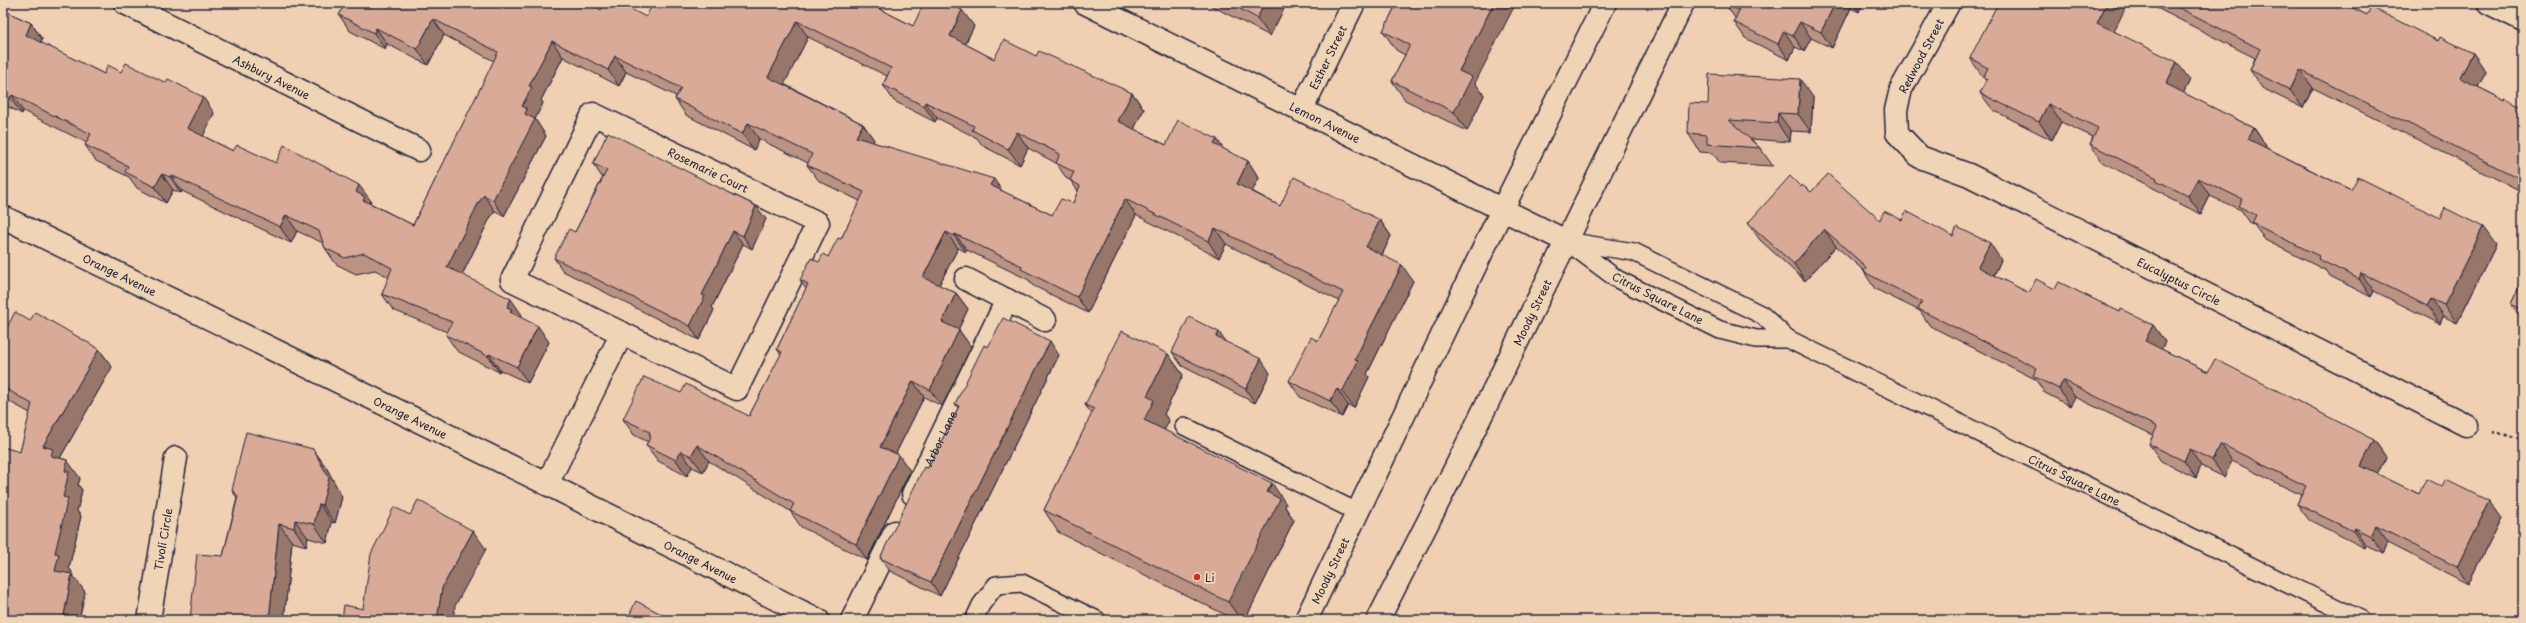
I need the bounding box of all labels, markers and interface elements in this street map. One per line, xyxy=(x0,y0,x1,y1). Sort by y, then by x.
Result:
street label: Redwood Street xyxy=(1894,15,1948,96)
street label: Esther Street xyxy=(1305,22,1350,92)
street label: Ashbury Avenue xyxy=(230,50,313,103)
street label: Lemon Avenue xyxy=(1287,97,1363,147)
street label: Rosemarie Court xyxy=(665,143,752,197)
street label: Orange Avenue xyxy=(80,249,160,300)
street label: Eucalyptus Circle xyxy=(2135,253,2224,309)
street label: Citrus Square Lane xyxy=(1609,268,1707,328)
street label: Moody Street xyxy=(1508,276,1555,348)
street label: Orange Avenue xyxy=(371,392,450,442)
street label: Arbor Lane xyxy=(919,408,961,469)
street label: Citrus Square Lane xyxy=(2025,450,2123,509)
street label: Tivoli Circle xyxy=(149,507,176,572)
street label: Moody Street xyxy=(1307,534,1353,606)
street label: Orange Avenue xyxy=(661,536,740,587)
place label: Li xyxy=(1205,569,1214,586)
marker: Li xyxy=(1192,572,1202,582)

